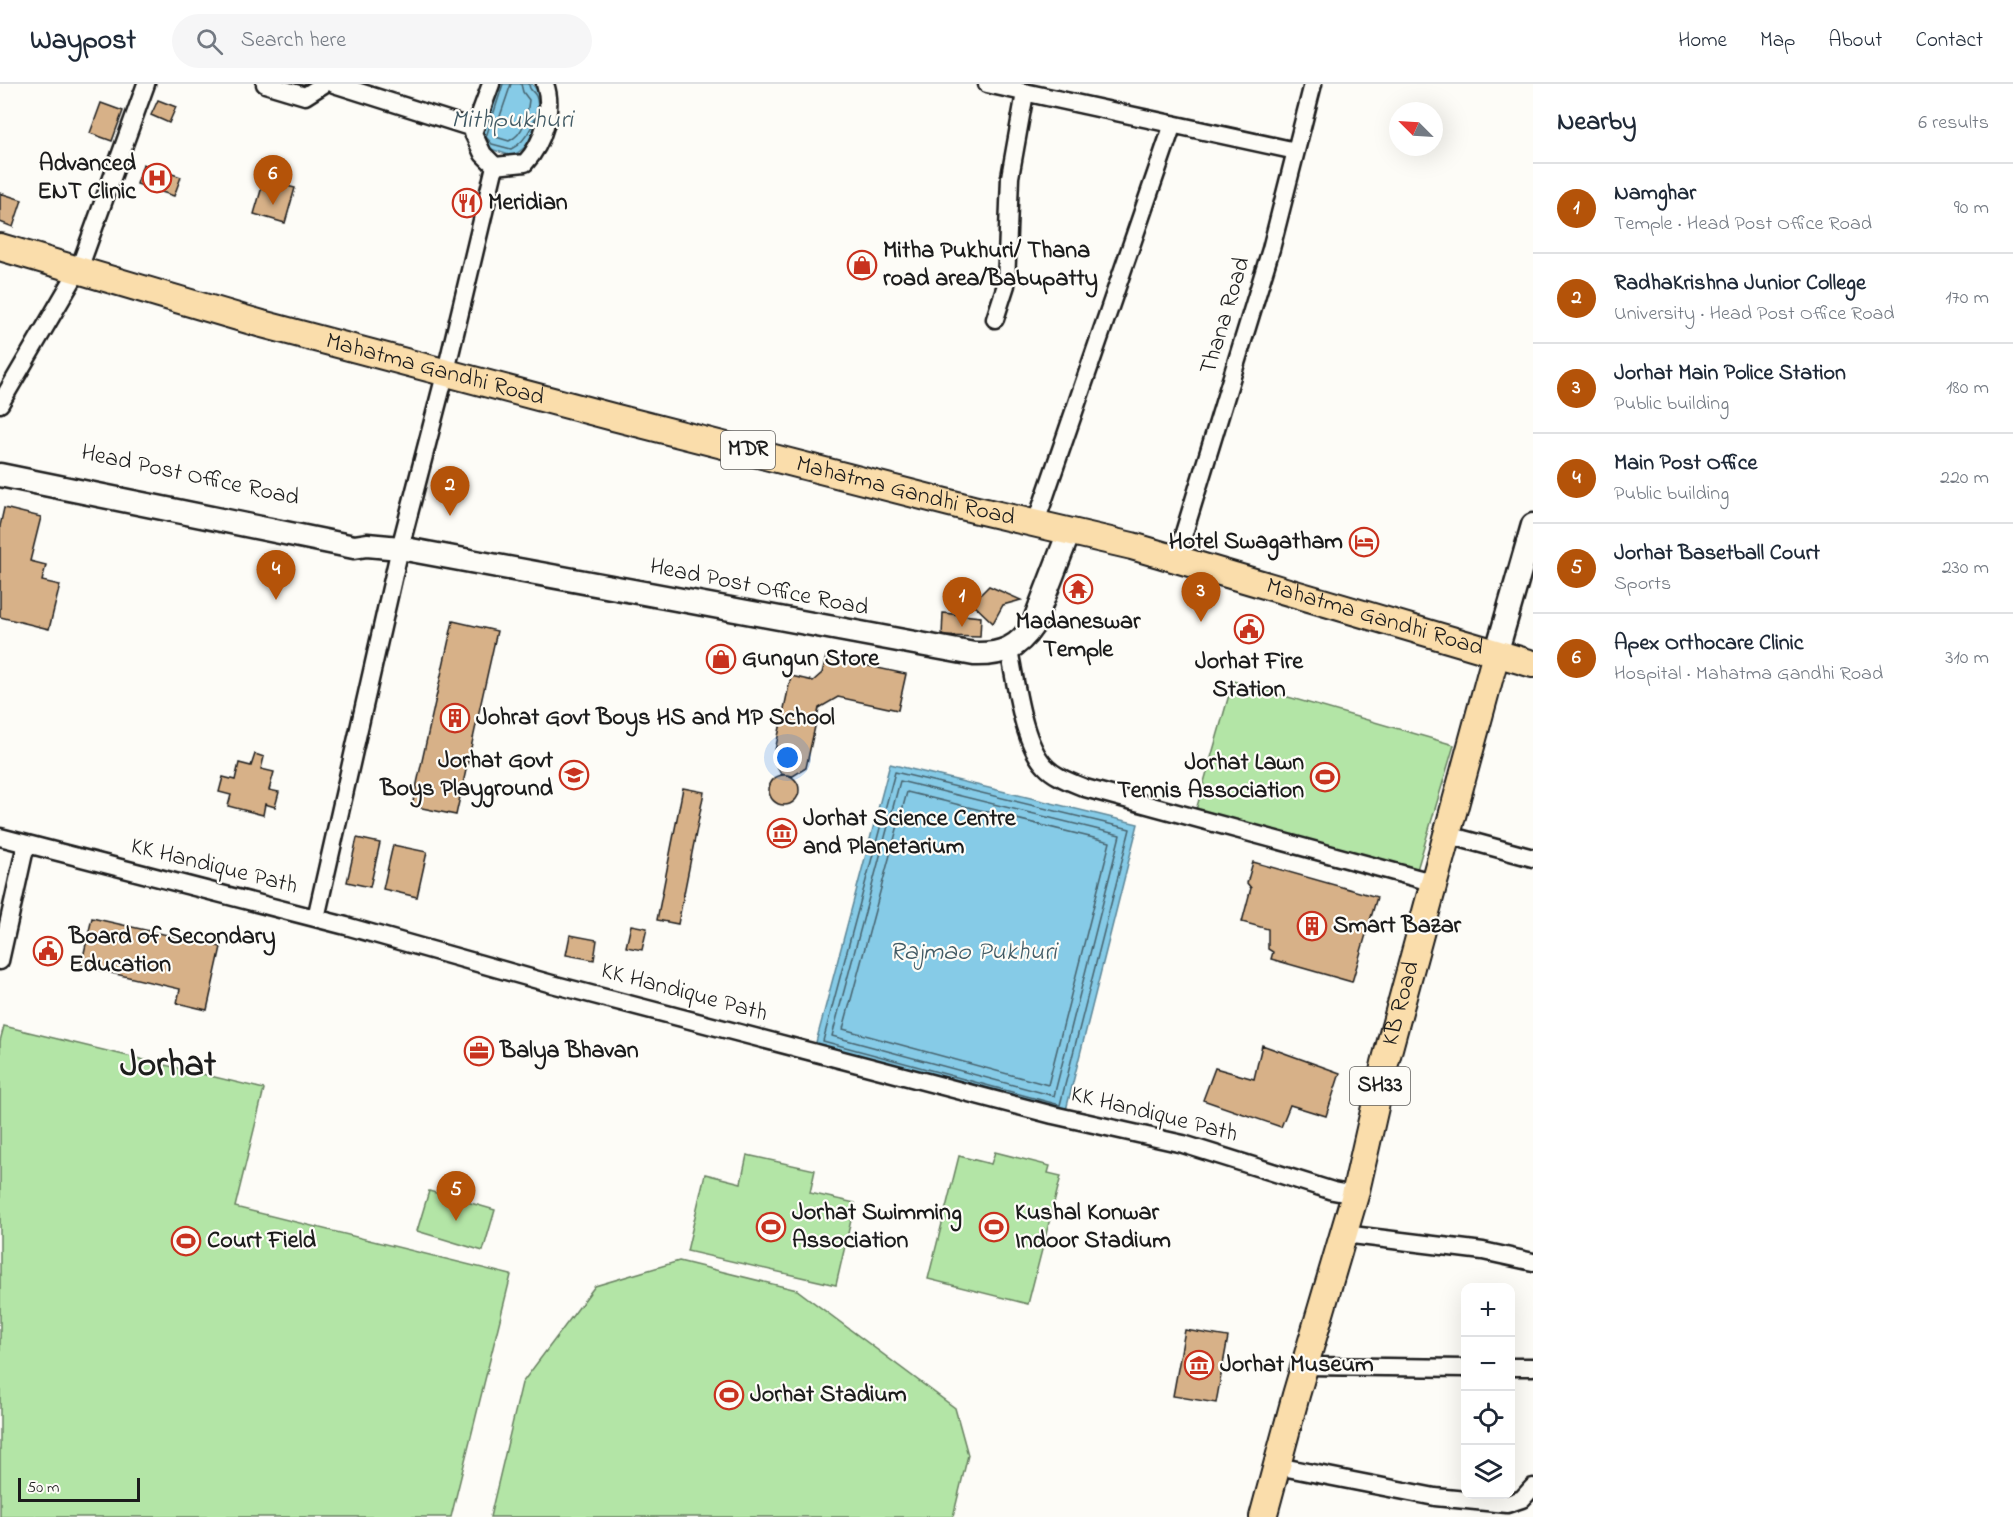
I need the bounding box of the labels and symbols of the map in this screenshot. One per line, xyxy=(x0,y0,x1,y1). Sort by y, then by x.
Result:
water label: Mithpukhuri xyxy=(451,102,575,140)
north arrow xyxy=(1389,102,1443,156)
place label: Advanced ENT Clinic xyxy=(37,147,137,210)
pin: 6 xyxy=(254,156,292,205)
hospital icon: Advanced ENT Clinic xyxy=(141,162,173,194)
place label: Meridian xyxy=(488,186,568,221)
restaurant icon: Meridian xyxy=(451,187,483,219)
place label: Mitha Pukhuri/ Thana road area/Babupatty xyxy=(883,234,1098,298)
shop icon: Mitha Pukhuri/ Thana road area/Babupatty xyxy=(846,249,878,281)
street label: Thana Road xyxy=(1192,252,1261,379)
street label: Mahatma Gandhi Road xyxy=(322,324,549,416)
road number: MDR xyxy=(721,431,775,469)
street label: Head Post Office Road xyxy=(78,436,303,516)
street label: Mahatma Gandhi Road xyxy=(792,447,1019,536)
pin: 2 xyxy=(430,466,470,516)
place label: Hotel Swagatham xyxy=(1169,525,1343,561)
hotel icon: Hotel Swagatham xyxy=(1348,526,1380,558)
pin: 4 xyxy=(256,550,296,600)
street label: Head Post Office Road xyxy=(647,550,872,626)
street label: Mahatma Gandhi Road xyxy=(1262,569,1488,666)
pin: 3 xyxy=(1182,572,1220,622)
temple icon: Madaneswar Temple xyxy=(1062,573,1094,605)
pin: 1 xyxy=(942,578,982,627)
place label: Madaneswar Temple xyxy=(1016,605,1141,668)
public building icon: Jorhat Fire Station xyxy=(1233,613,1265,645)
place label: Gungun Store xyxy=(742,642,880,678)
shop icon: Gungun Store xyxy=(705,643,737,675)
place label: Jorhat Fire Station xyxy=(1195,645,1304,708)
place label: Johrat Govt Boys HS and MP School xyxy=(476,701,835,737)
building icon: Johrat Govt Boys HS and MP School xyxy=(439,702,471,734)
your location xyxy=(773,743,802,772)
place label: Jorhat Govt Boys Playground xyxy=(379,744,554,808)
place label: Jorhat Lawn Tennis Association xyxy=(1117,746,1304,809)
school or university icon: Jorhat Govt Boys Playground xyxy=(558,759,590,791)
sports icon: Jorhat Lawn Tennis Association xyxy=(1309,761,1341,793)
place label: Jorhat Science Centre and Planetarium xyxy=(803,802,1017,865)
museum icon: Jorhat Science Centre and Planetarium xyxy=(766,817,798,849)
street label: KK Handique Path xyxy=(127,829,301,905)
place label: Smart Bazar xyxy=(1333,909,1462,944)
building icon: Smart Bazar xyxy=(1296,910,1328,942)
place label: Board of Secondary Education xyxy=(68,920,276,983)
water label: Rajmao Pukhuri xyxy=(889,934,1059,972)
public building icon: Board of Secondary Education xyxy=(32,935,64,967)
street label: KK Handique Path xyxy=(597,954,771,1032)
street label: KB Road xyxy=(1373,957,1429,1050)
place label: Balya Bhavan xyxy=(499,1034,639,1070)
office icon: Balya Bhavan xyxy=(463,1035,495,1067)
district label: Jorhat xyxy=(120,1040,217,1093)
road number: SH33 xyxy=(1350,1067,1410,1105)
street label: KK Handique Path xyxy=(1067,1077,1241,1153)
pin: 5 xyxy=(436,1172,476,1221)
place label: Jorhat Swimming Association xyxy=(792,1196,962,1259)
place label: Kushal Konwar Indoor Stadium xyxy=(1015,1196,1171,1259)
sports icon: Jorhat Swimming Association xyxy=(755,1211,787,1243)
sports icon: Kushal Konwar Indoor Stadium xyxy=(978,1211,1010,1243)
place label: Court Field xyxy=(207,1224,316,1259)
sports icon: Court Field xyxy=(170,1225,202,1257)
place label: Jorhat Museum xyxy=(1220,1348,1374,1383)
museum icon: Jorhat Museum xyxy=(1183,1349,1215,1381)
place label: Jorhat Stadium xyxy=(750,1378,907,1413)
sports icon: Jorhat Stadium xyxy=(713,1379,745,1411)
scale bar xyxy=(18,1475,140,1502)

